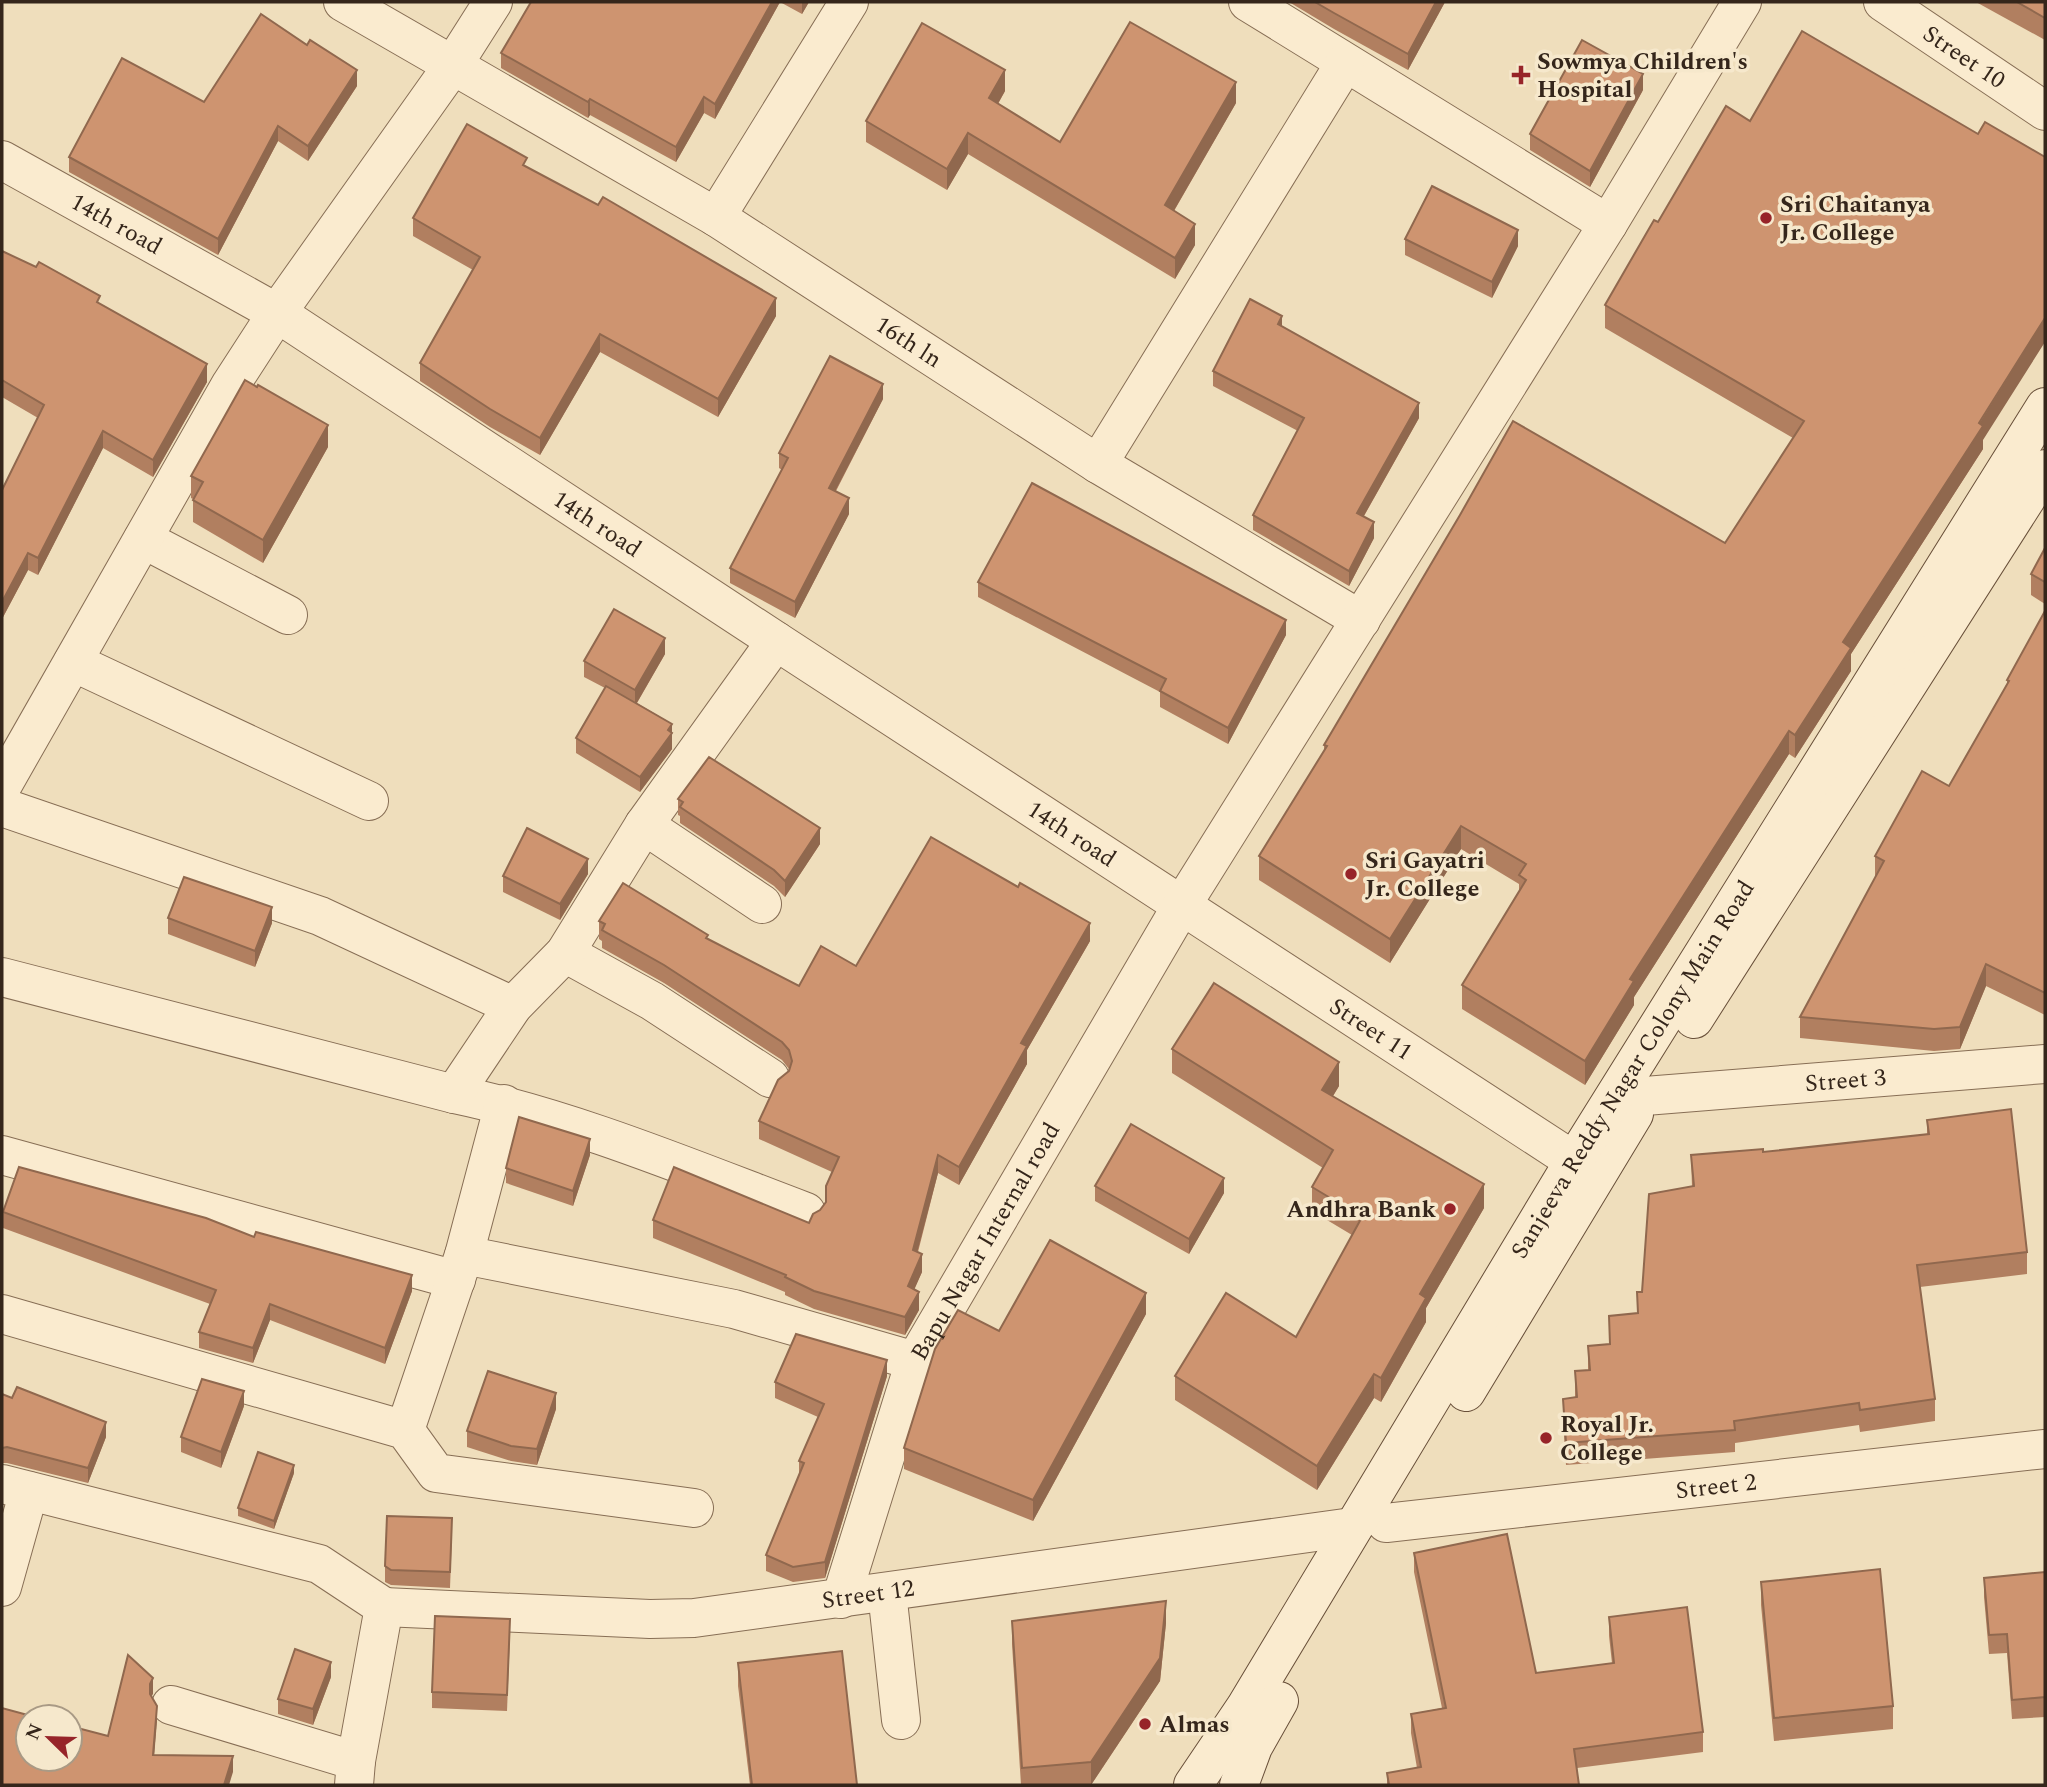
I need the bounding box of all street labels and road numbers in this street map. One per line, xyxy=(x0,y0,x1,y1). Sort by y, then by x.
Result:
street label: Street 10 xyxy=(1915,17,2012,98)
street label: 14th road xyxy=(63,184,169,265)
street label: 16th ln xyxy=(868,307,949,378)
street label: 14th road xyxy=(545,482,649,567)
street label: 14th road xyxy=(1020,792,1123,877)
street label: Sanjeeva Reddy Nagar Colony Main Road xyxy=(1502,873,1764,1266)
street label: Street 11 xyxy=(1322,989,1419,1070)
street label: Street 3 xyxy=(1804,1060,1887,1102)
street label: Bapu Nagar Internal road xyxy=(902,1116,1070,1368)
street label: Street 2 xyxy=(1674,1465,1758,1509)
street label: Street 12 xyxy=(820,1571,917,1619)

